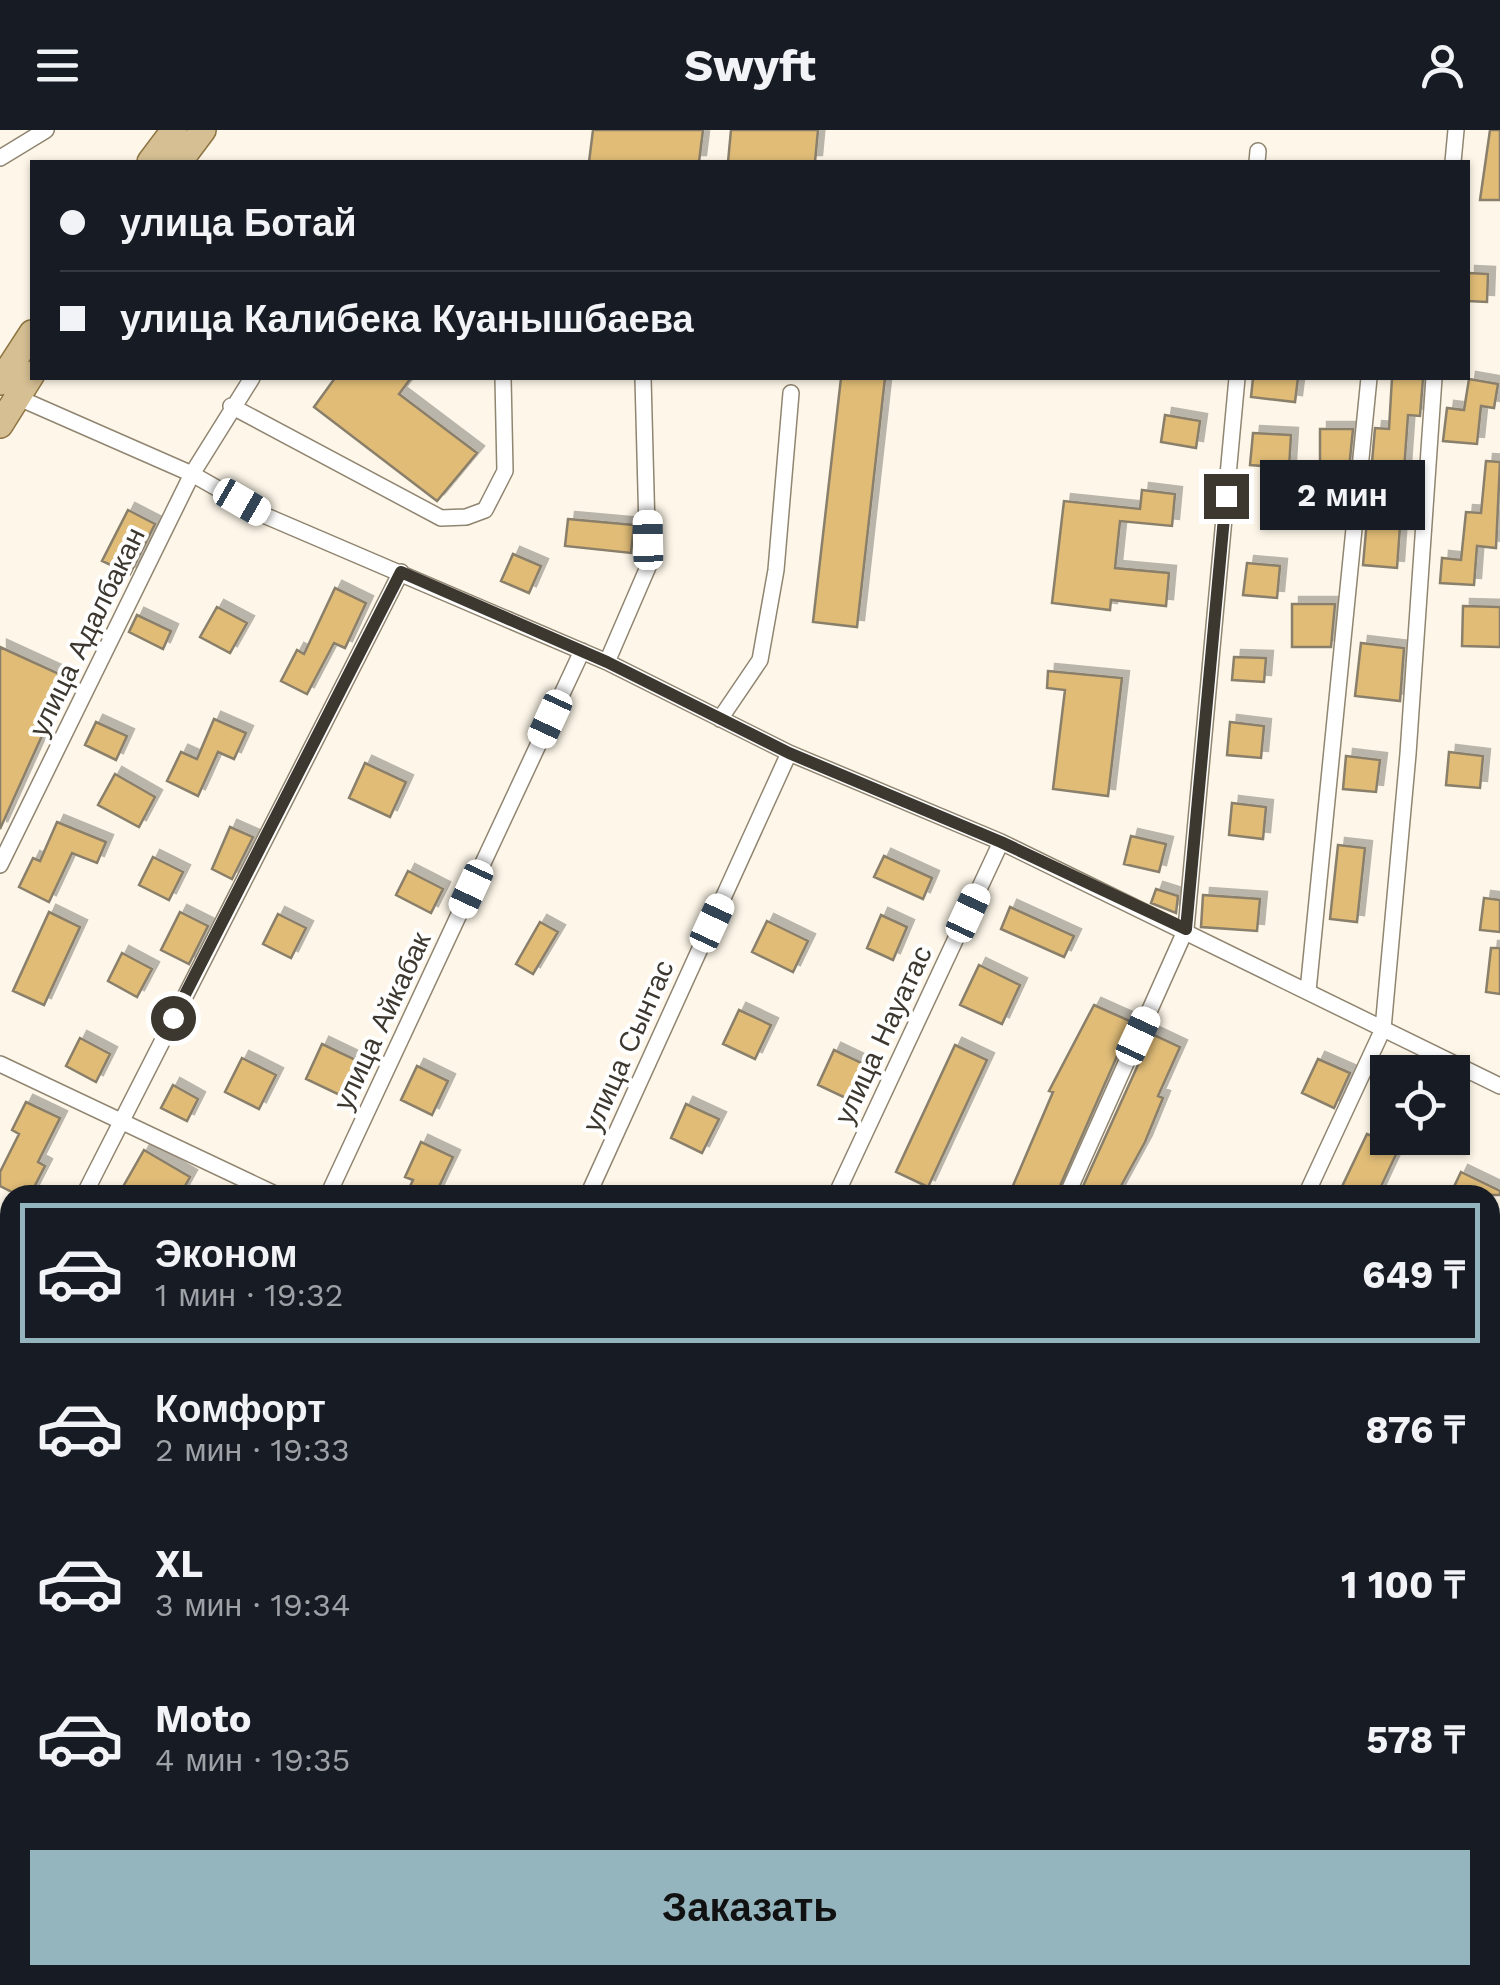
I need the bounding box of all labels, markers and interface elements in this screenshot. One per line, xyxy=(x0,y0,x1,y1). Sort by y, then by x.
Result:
icon: menu xyxy=(30,38,85,93)
icon: person xyxy=(1415,38,1470,93)
text: Swyft xyxy=(684,39,816,92)
text: улица Ботай xyxy=(120,201,357,245)
text: улица Калибека Куанышбаева xyxy=(120,297,694,341)
callout: 2 мин xyxy=(1261,461,1426,531)
car xyxy=(209,474,275,530)
route end xyxy=(1204,474,1249,519)
text: 2 мин xyxy=(1297,476,1388,514)
car xyxy=(632,510,664,570)
street label: улица Адалбакан xyxy=(22,522,152,742)
car xyxy=(524,685,576,753)
car xyxy=(445,855,497,923)
car xyxy=(942,879,994,947)
car xyxy=(686,889,738,957)
street label: улица Айкабак xyxy=(326,926,438,1115)
street label: улица Науатас xyxy=(827,941,939,1129)
street label: улица Сынтас xyxy=(575,955,681,1137)
route start xyxy=(151,996,196,1041)
car xyxy=(1112,1002,1164,1070)
map controls xyxy=(1370,1055,1470,1155)
button: locate xyxy=(1370,1055,1470,1155)
icon: car xyxy=(35,1228,125,1318)
text: Эконом xyxy=(155,1232,298,1276)
text: 649 ₸ xyxy=(1362,1253,1465,1297)
text: 1 мин · 19:32 xyxy=(155,1276,343,1314)
icon: car xyxy=(35,1383,125,1473)
text: Комфорт xyxy=(155,1387,326,1431)
text: 876 ₸ xyxy=(1365,1408,1465,1452)
text: 2 мин · 19:33 xyxy=(155,1431,350,1469)
icon: car xyxy=(35,1538,125,1628)
text: XL xyxy=(155,1542,203,1586)
text: 1 100 ₸ xyxy=(1341,1563,1465,1607)
text: 3 мин · 19:34 xyxy=(155,1586,350,1624)
icon: car xyxy=(35,1693,125,1783)
text: Moto xyxy=(155,1697,251,1741)
text: 578 ₸ xyxy=(1366,1718,1465,1762)
text: 4 мин · 19:35 xyxy=(155,1741,350,1779)
button: Заказать xyxy=(30,1850,1470,1965)

